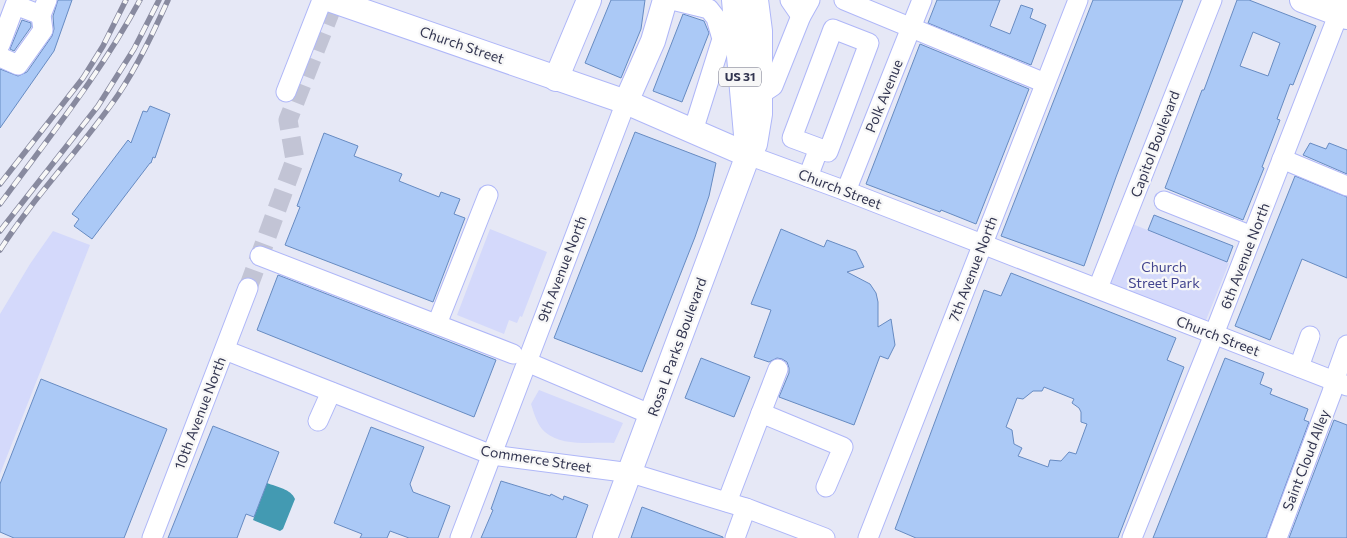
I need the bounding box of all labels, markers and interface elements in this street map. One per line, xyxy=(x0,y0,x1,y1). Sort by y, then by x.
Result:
street label: Church Street xyxy=(418,22,507,67)
street label: Polk Avenue xyxy=(861,57,906,135)
road number: US 31 xyxy=(719,68,761,86)
street label: Capitol Boulevard xyxy=(1126,88,1183,200)
street label: Church Street xyxy=(796,165,885,212)
street label: 6th Avenue North xyxy=(1216,200,1273,311)
street label: 9th Avenue North xyxy=(533,213,590,324)
street label: 7th Avenue North xyxy=(945,214,1000,324)
park label: Church Street Park xyxy=(1128,258,1200,291)
street label: Rosa L Parks Boulevard xyxy=(644,275,710,418)
street label: Church Street xyxy=(1174,312,1263,359)
street label: 10th Avenue North xyxy=(170,354,229,472)
street label: Saint Cloud Alley xyxy=(1278,407,1333,513)
street label: Commerce Street xyxy=(480,441,593,476)

